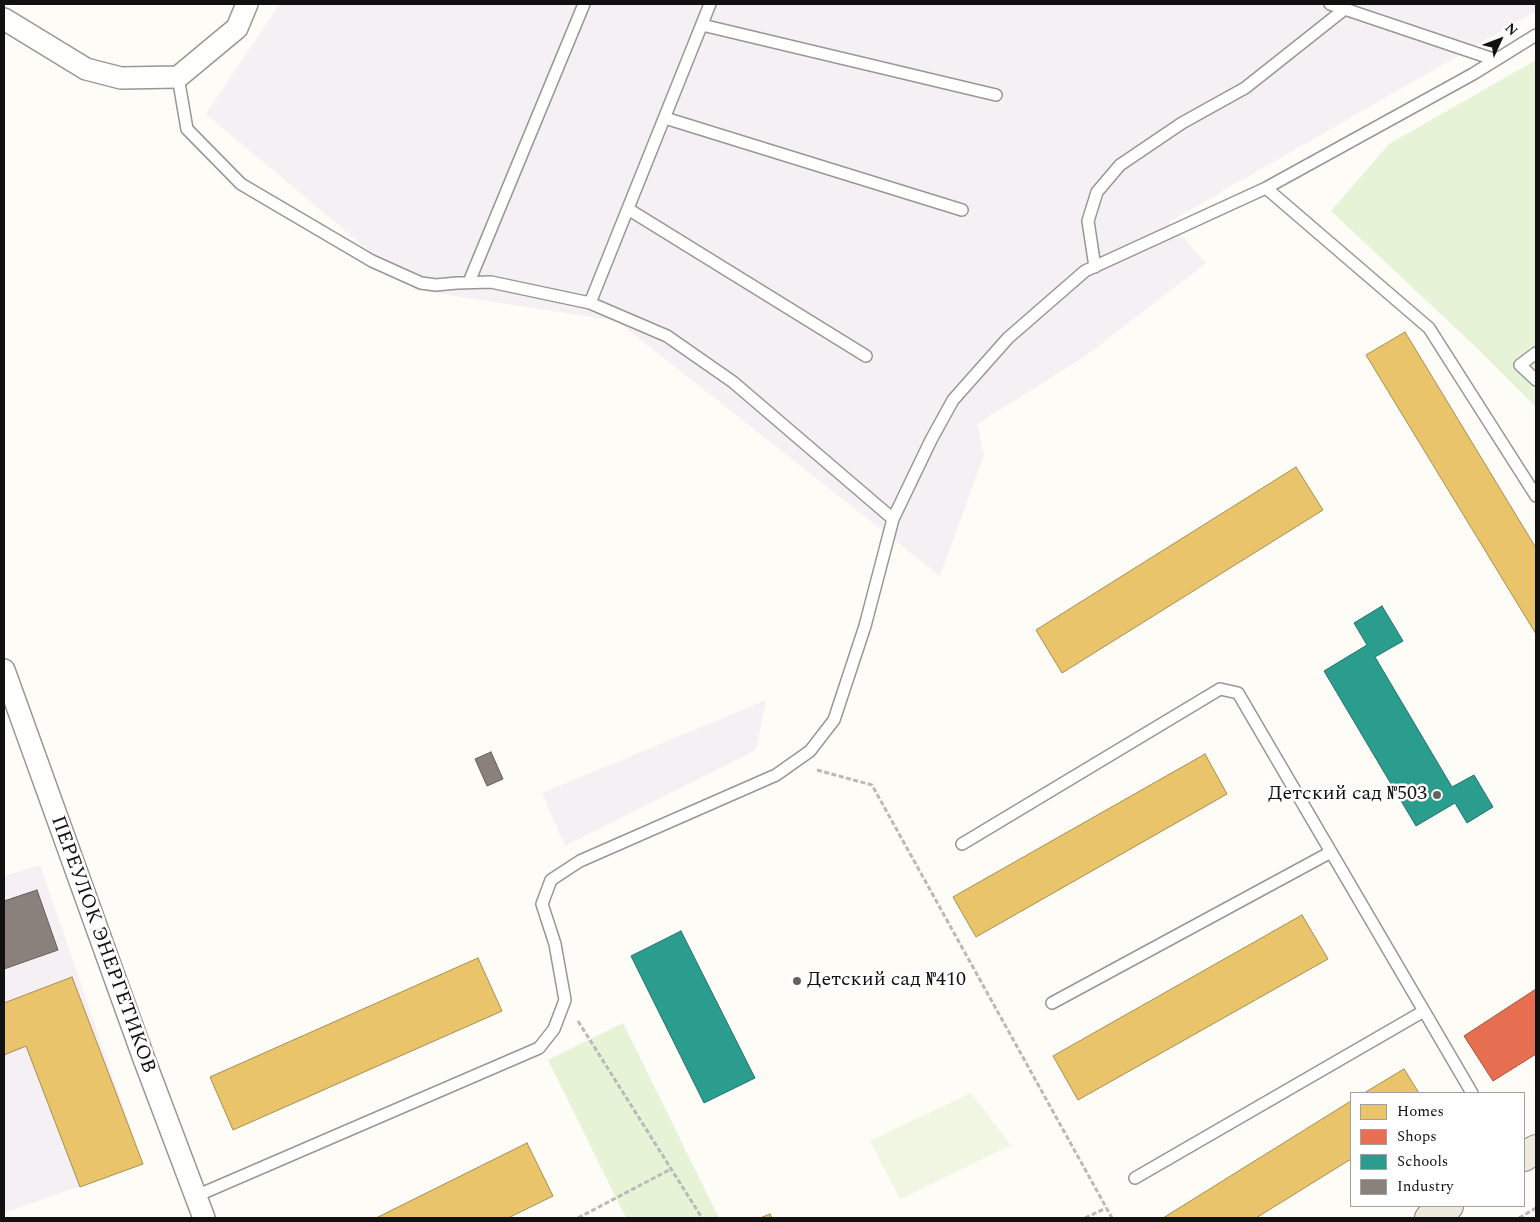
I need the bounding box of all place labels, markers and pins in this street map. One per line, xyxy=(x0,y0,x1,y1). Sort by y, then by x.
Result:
place label: Детский сад №503 xyxy=(1268,783,1427,807)
marker: Детский сад №503 xyxy=(1431,789,1443,801)
place label: Детский сад №410 xyxy=(807,969,966,993)
marker: Детский сад №410 xyxy=(791,975,803,987)

